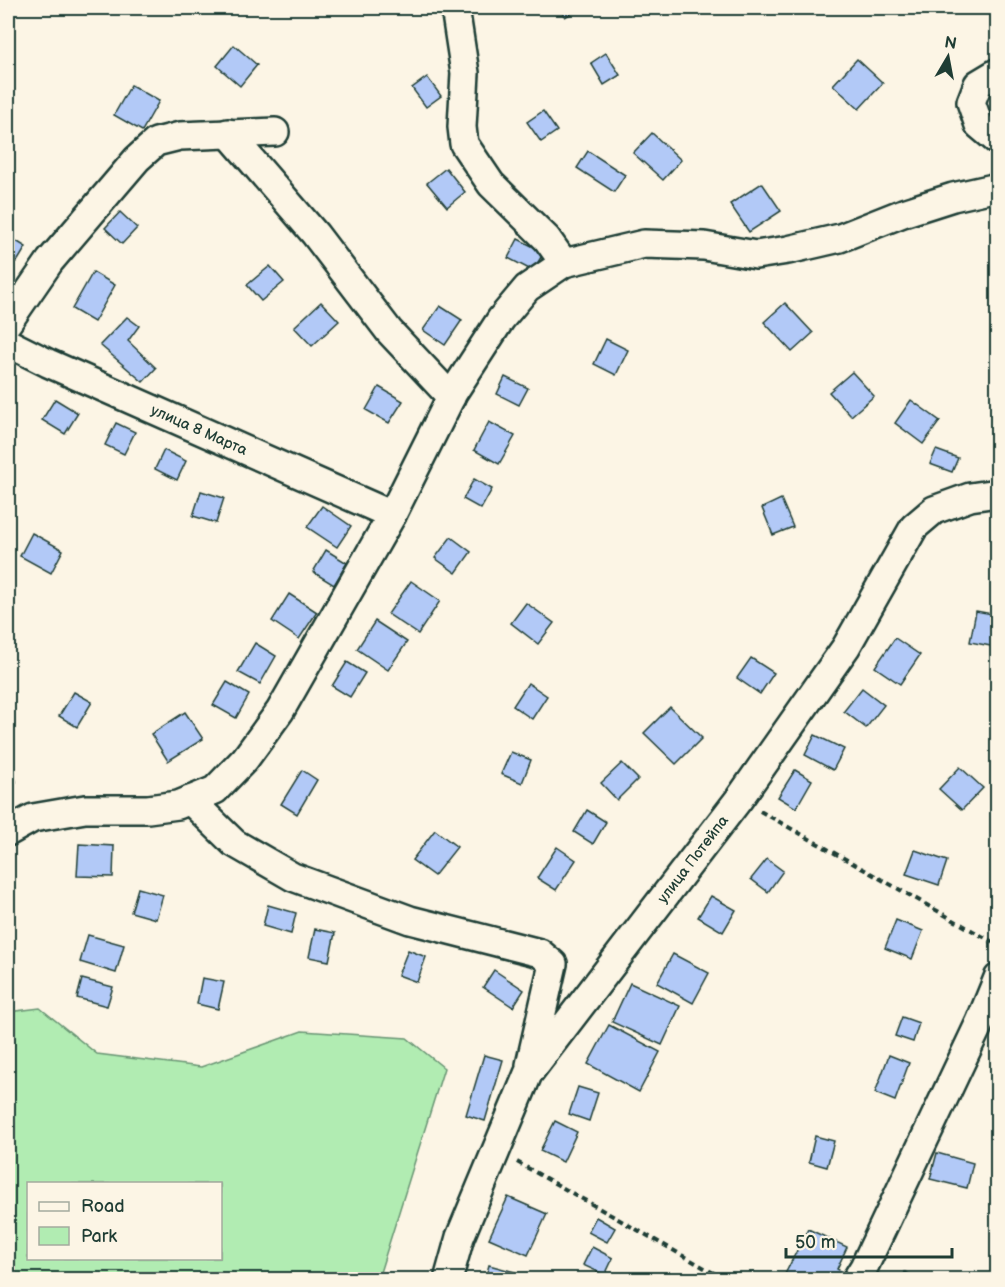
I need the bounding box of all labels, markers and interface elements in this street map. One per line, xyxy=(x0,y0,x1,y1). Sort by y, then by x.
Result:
north arrow xyxy=(918,27,978,87)
text: N xyxy=(943,33,958,54)
street label: улица 8 Марта xyxy=(148,401,250,460)
street label: улица Потейпа xyxy=(653,812,733,907)
legend xyxy=(27,1182,222,1260)
text: Road xyxy=(81,1196,125,1217)
scale bar xyxy=(786,1221,952,1259)
text: Park xyxy=(81,1226,117,1247)
text: 50 m xyxy=(795,1232,836,1253)

